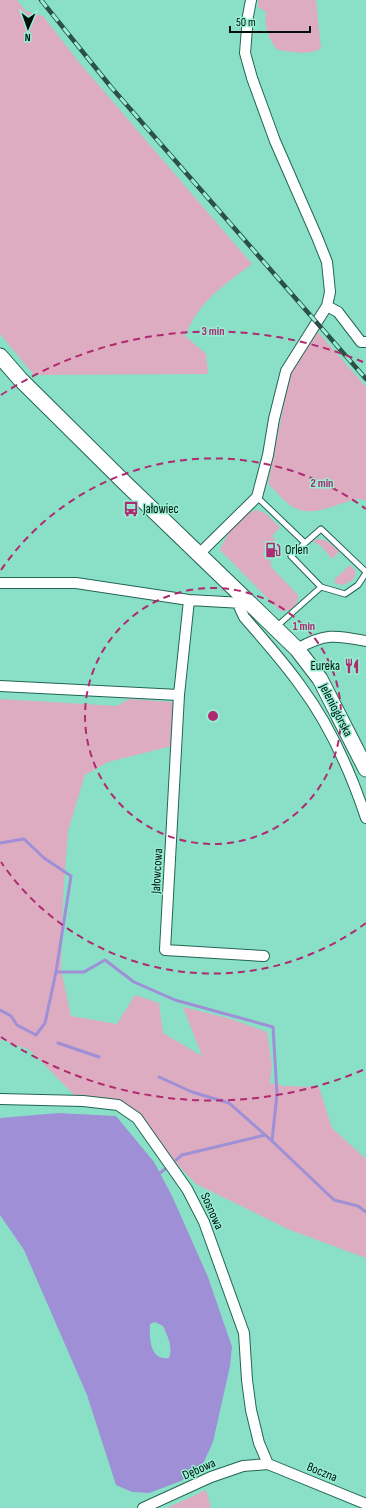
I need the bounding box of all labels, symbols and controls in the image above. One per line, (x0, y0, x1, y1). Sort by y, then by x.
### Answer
north arrow (8, 8, 48, 48)
scale bar (230, 8, 310, 34)
text: 50 m (236, 15, 256, 30)
text: N (24, 31, 31, 44)
text: 3 min (202, 324, 224, 339)
text: 2 min (311, 476, 333, 491)
bus stop icon: Jałowiec (122, 500, 140, 518)
place label: Jałowiec (142, 501, 179, 517)
fuel station icon: Orlen (264, 541, 282, 559)
place label: Orlen (285, 542, 308, 558)
text: 1 min (293, 619, 315, 634)
restaurant icon: Eureka (343, 657, 361, 675)
place label: Eureka (310, 658, 340, 674)
street label: Jeleniogórska (315, 680, 356, 739)
centre of rings (206, 709, 220, 723)
street label: Jałowcowa (148, 848, 166, 895)
street label: Sosnowa (197, 1190, 227, 1232)
street label: Dębowa (180, 1455, 218, 1483)
street label: Boczna (304, 1459, 340, 1485)

